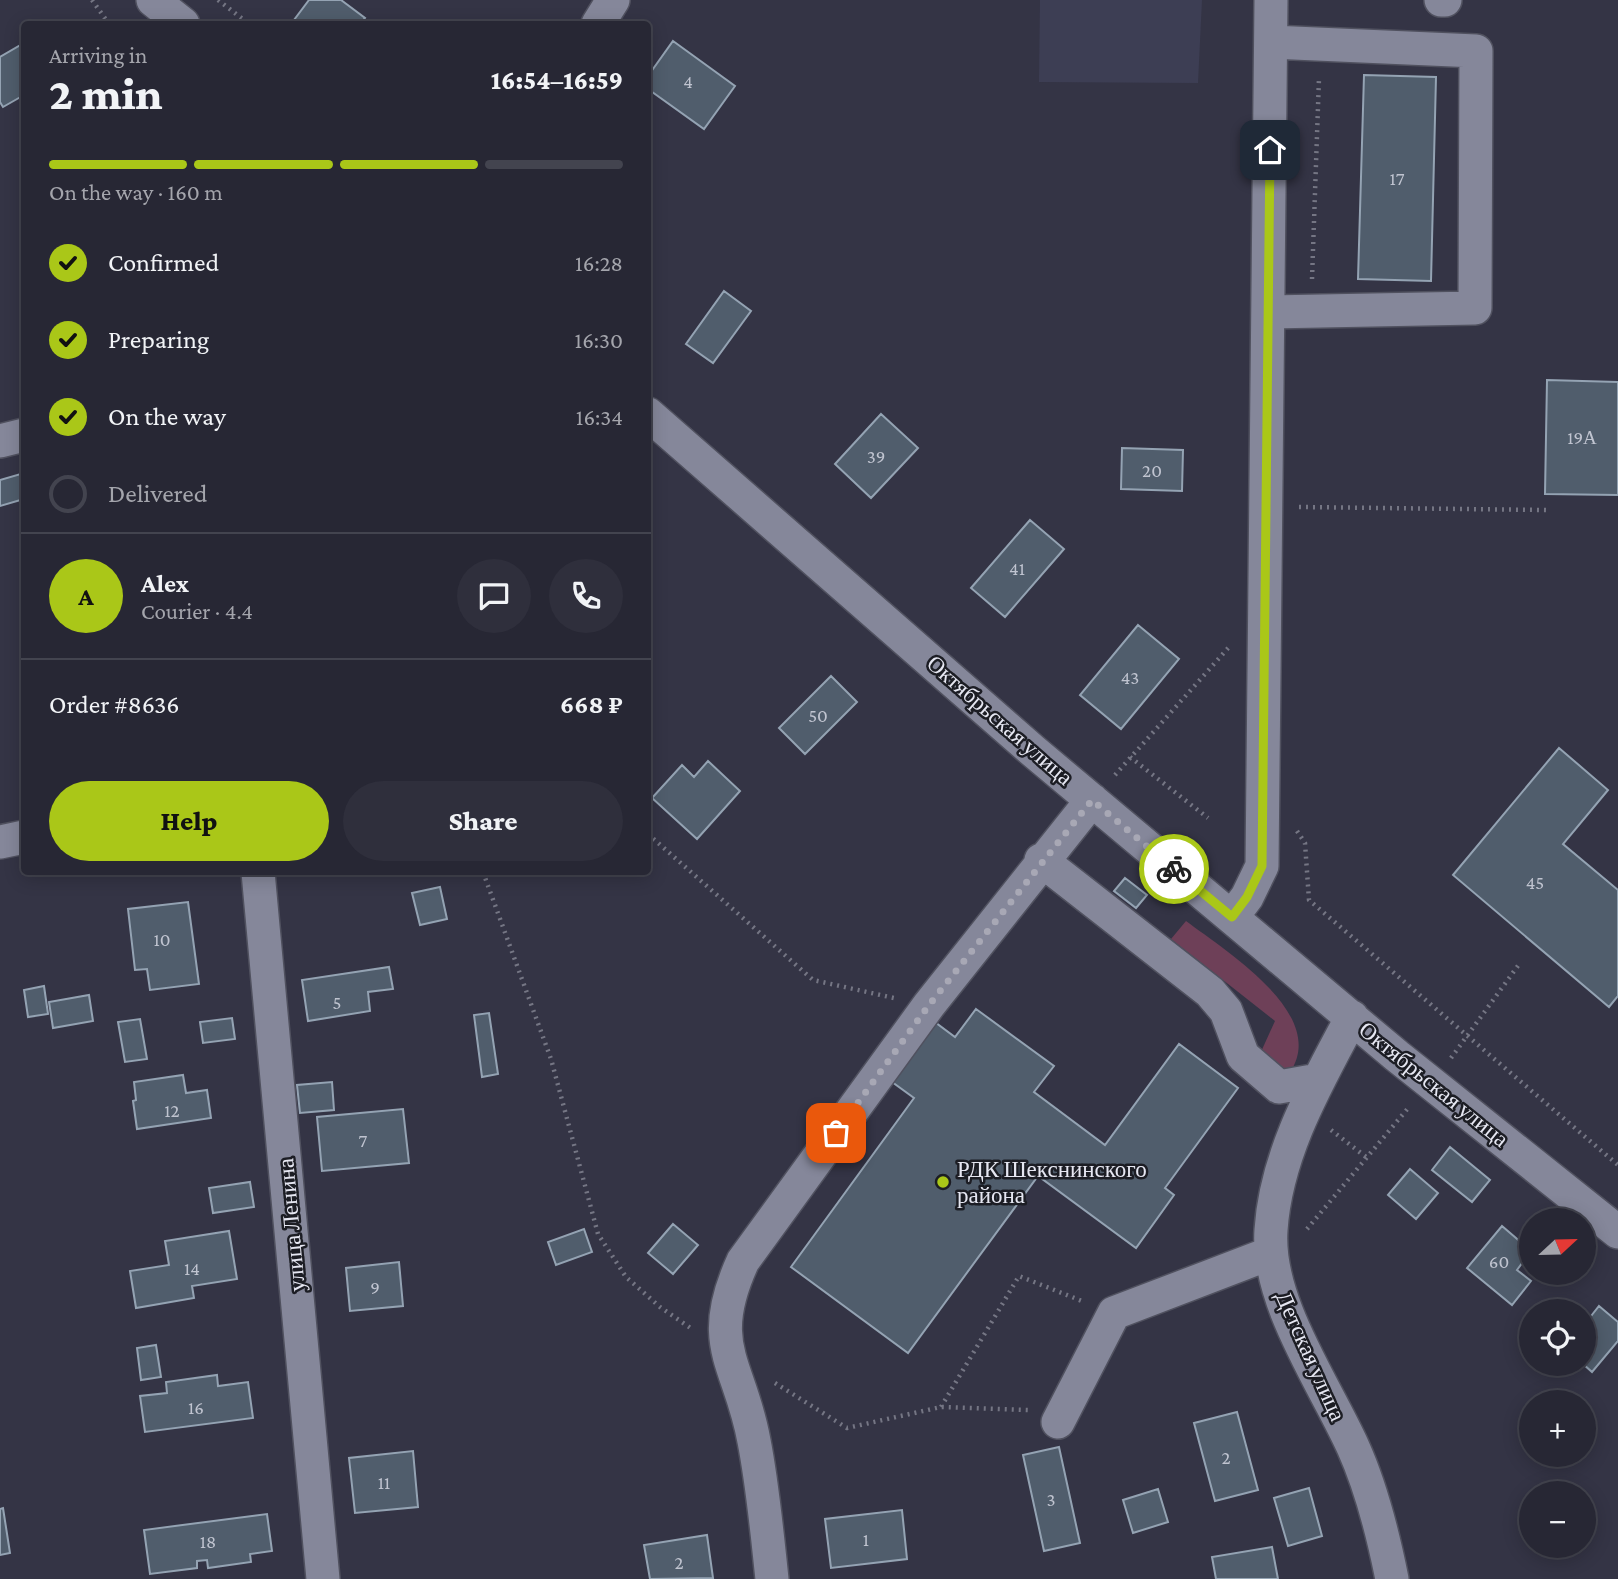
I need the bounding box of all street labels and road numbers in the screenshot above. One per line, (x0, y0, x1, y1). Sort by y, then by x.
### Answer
street label: Октябрьская улица (922, 650, 1078, 790)
street label: Октябрьская улица (1354, 1016, 1514, 1152)
street label: улица Ленина (272, 1157, 310, 1293)
street label: Детская улица (1271, 1287, 1351, 1425)

